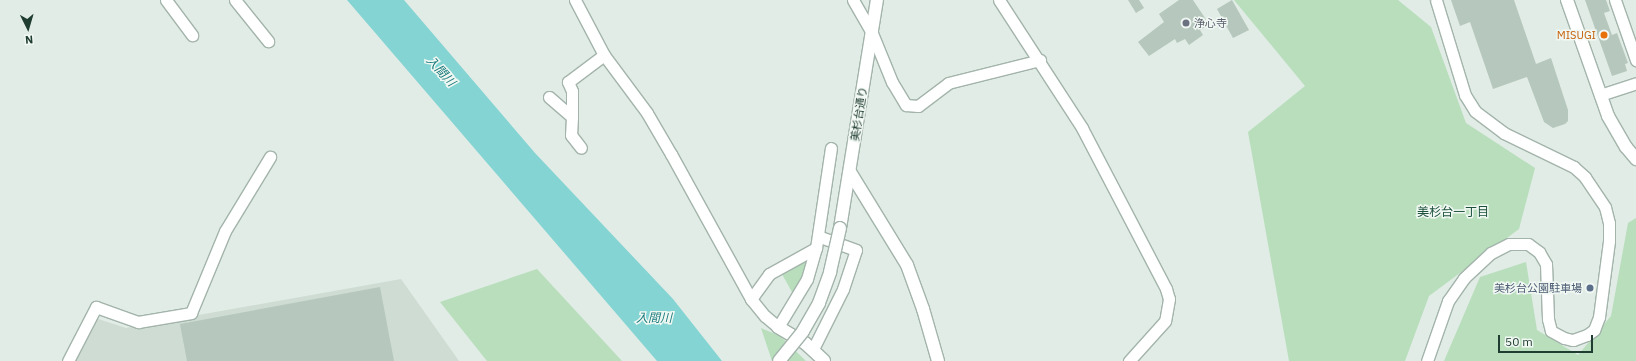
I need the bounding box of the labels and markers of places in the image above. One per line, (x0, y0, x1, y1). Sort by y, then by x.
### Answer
place label: 浄心寺 (1194, 16, 1227, 30)
marker: 浄心寺 (1181, 18, 1191, 28)
place label: MISUGI (1557, 28, 1596, 42)
marker: MISUGI (1599, 30, 1609, 40)
place label: 美杉台公園駐車場 (1494, 281, 1582, 295)
marker: 美杉台公園駐車場 (1585, 283, 1595, 293)

